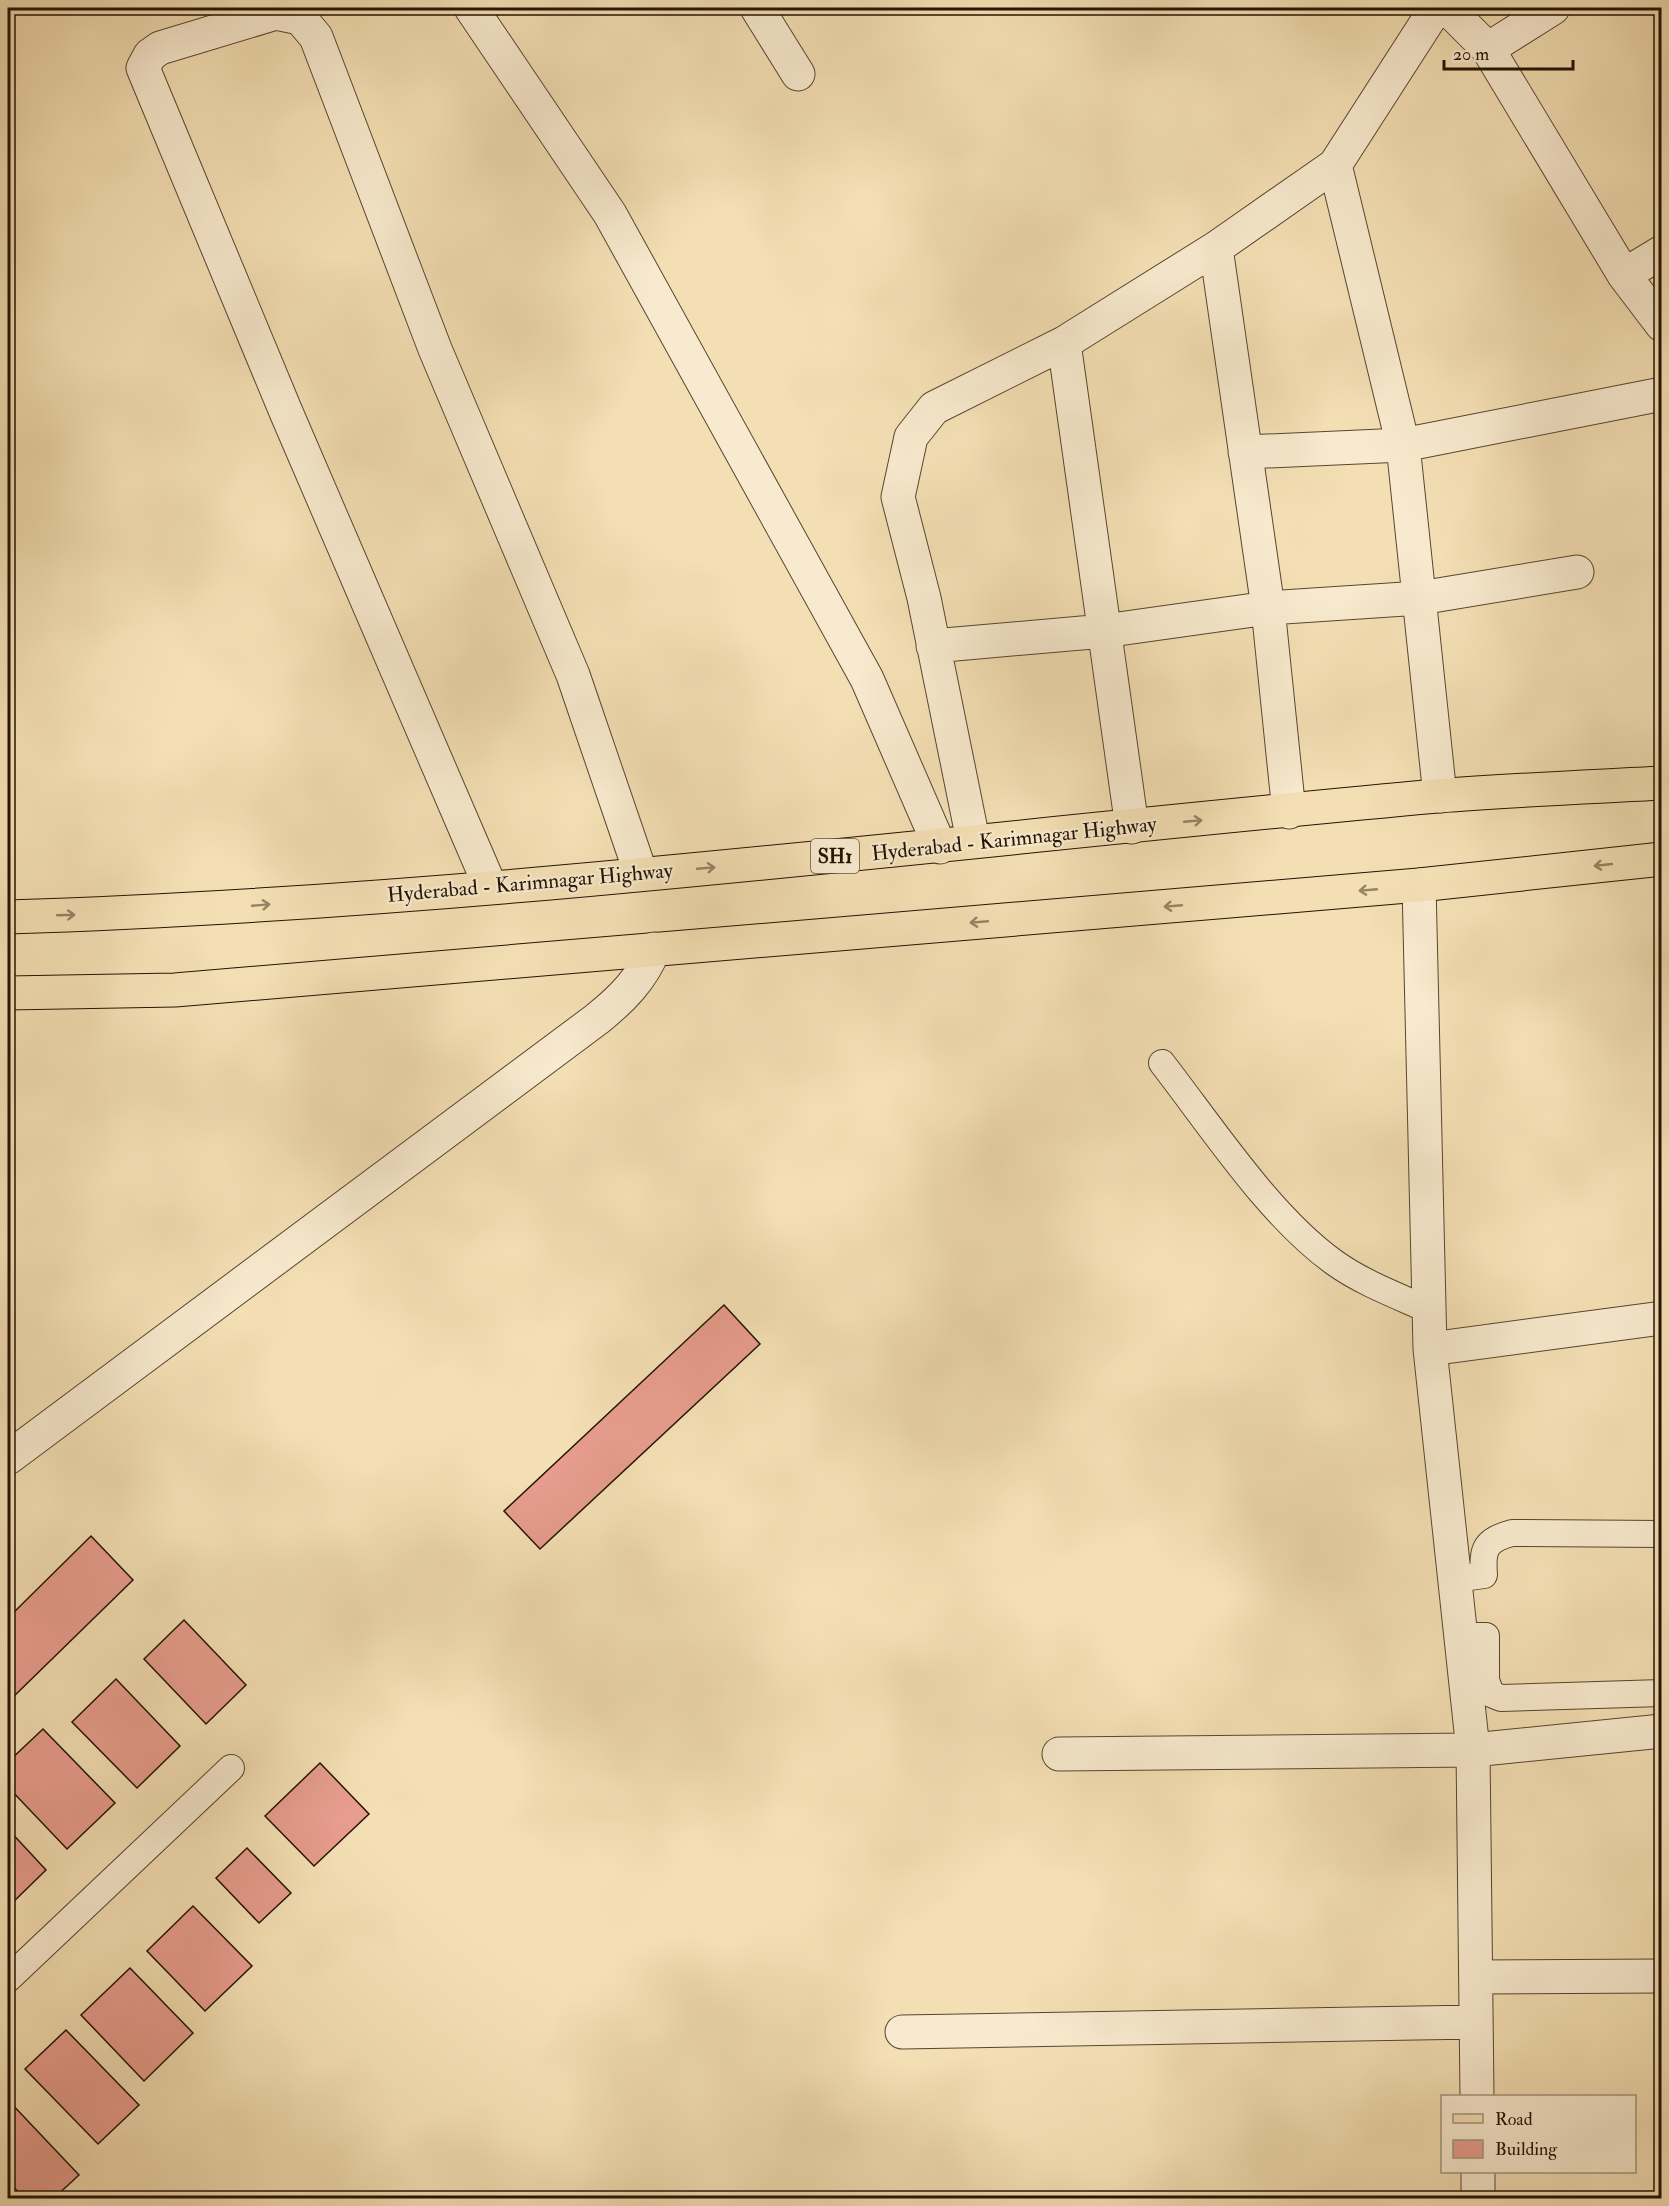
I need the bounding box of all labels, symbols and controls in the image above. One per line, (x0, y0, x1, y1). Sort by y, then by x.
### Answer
scale bar (1444, 33, 1573, 71)
text: 20 m (1453, 43, 1489, 66)
street label: Hyderabad - Karimnagar Highway (870, 811, 1159, 867)
one-way arrow (1182, 815, 1202, 826)
road number: SH1 (811, 839, 859, 873)
street label: Hyderabad - Karimnagar Highway (386, 857, 675, 909)
one-way arrow (1594, 860, 1614, 871)
one-way arrow (696, 862, 716, 873)
one-way arrow (1358, 884, 1378, 895)
one-way arrow (250, 899, 270, 910)
one-way arrow (1164, 901, 1184, 912)
one-way arrow (55, 909, 75, 921)
one-way arrow (970, 917, 989, 928)
legend (1441, 2095, 1636, 2173)
text: Road (1495, 2108, 1533, 2131)
text: Building (1495, 2138, 1558, 2161)

